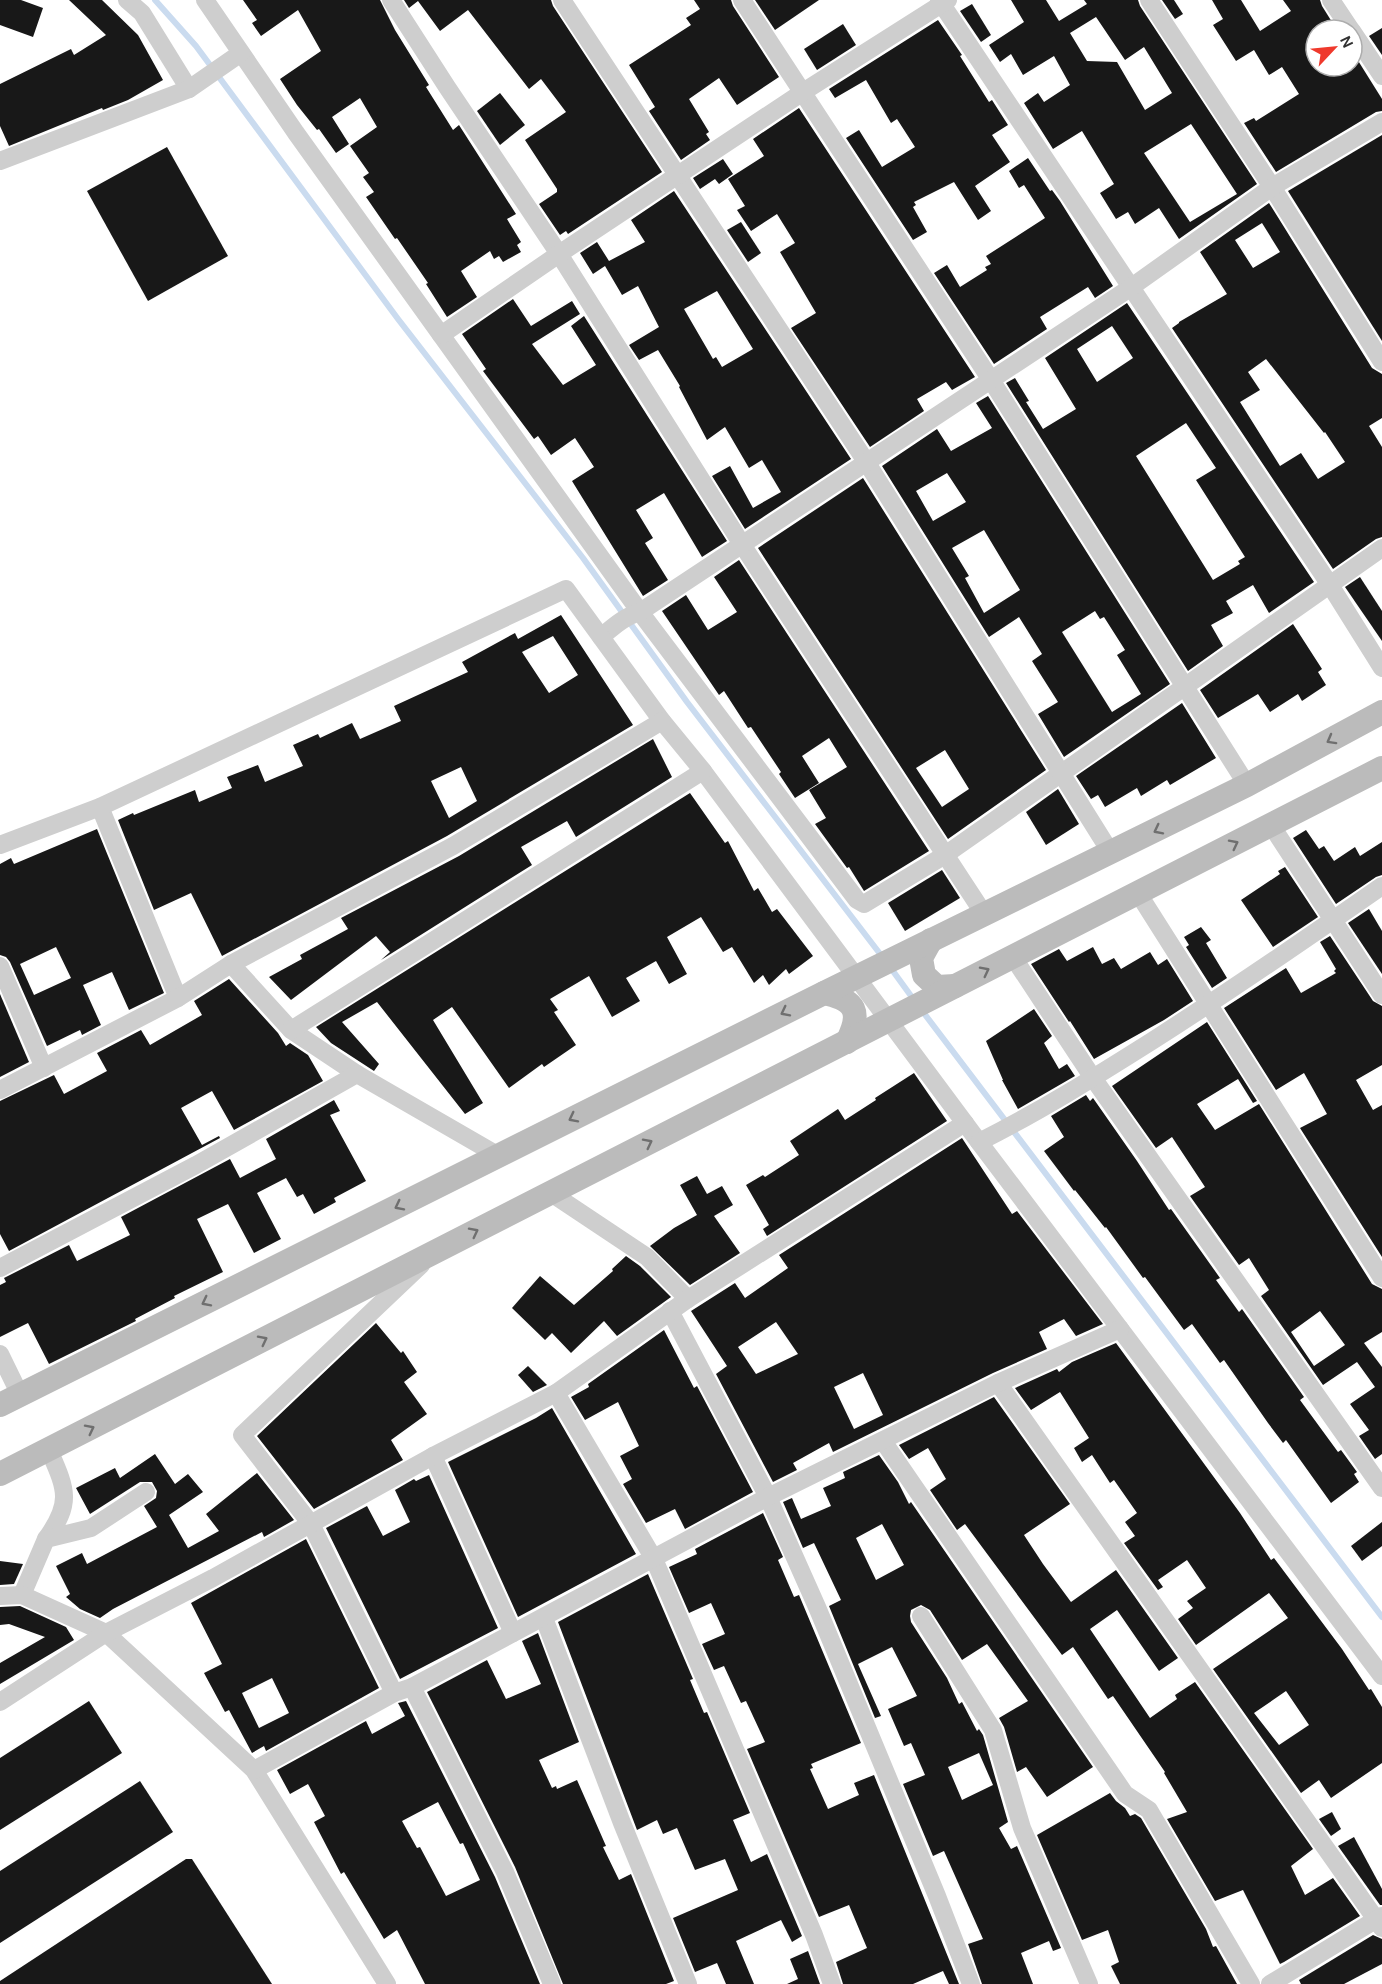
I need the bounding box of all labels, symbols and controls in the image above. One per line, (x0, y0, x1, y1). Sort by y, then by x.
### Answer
north arrow (1304, 18, 1364, 78)
text: N (1336, 32, 1358, 51)
one-way arrow (1326, 733, 1337, 744)
one-way arrow (1153, 822, 1164, 834)
one-way arrow (1228, 840, 1238, 851)
one-way arrow (979, 966, 990, 978)
one-way arrow (781, 1005, 792, 1016)
one-way arrow (569, 1111, 580, 1123)
one-way arrow (641, 1139, 652, 1151)
one-way arrow (395, 1198, 406, 1210)
one-way arrow (468, 1228, 478, 1239)
one-way arrow (201, 1295, 212, 1307)
one-way arrow (257, 1336, 268, 1347)
one-way arrow (83, 1425, 94, 1436)

